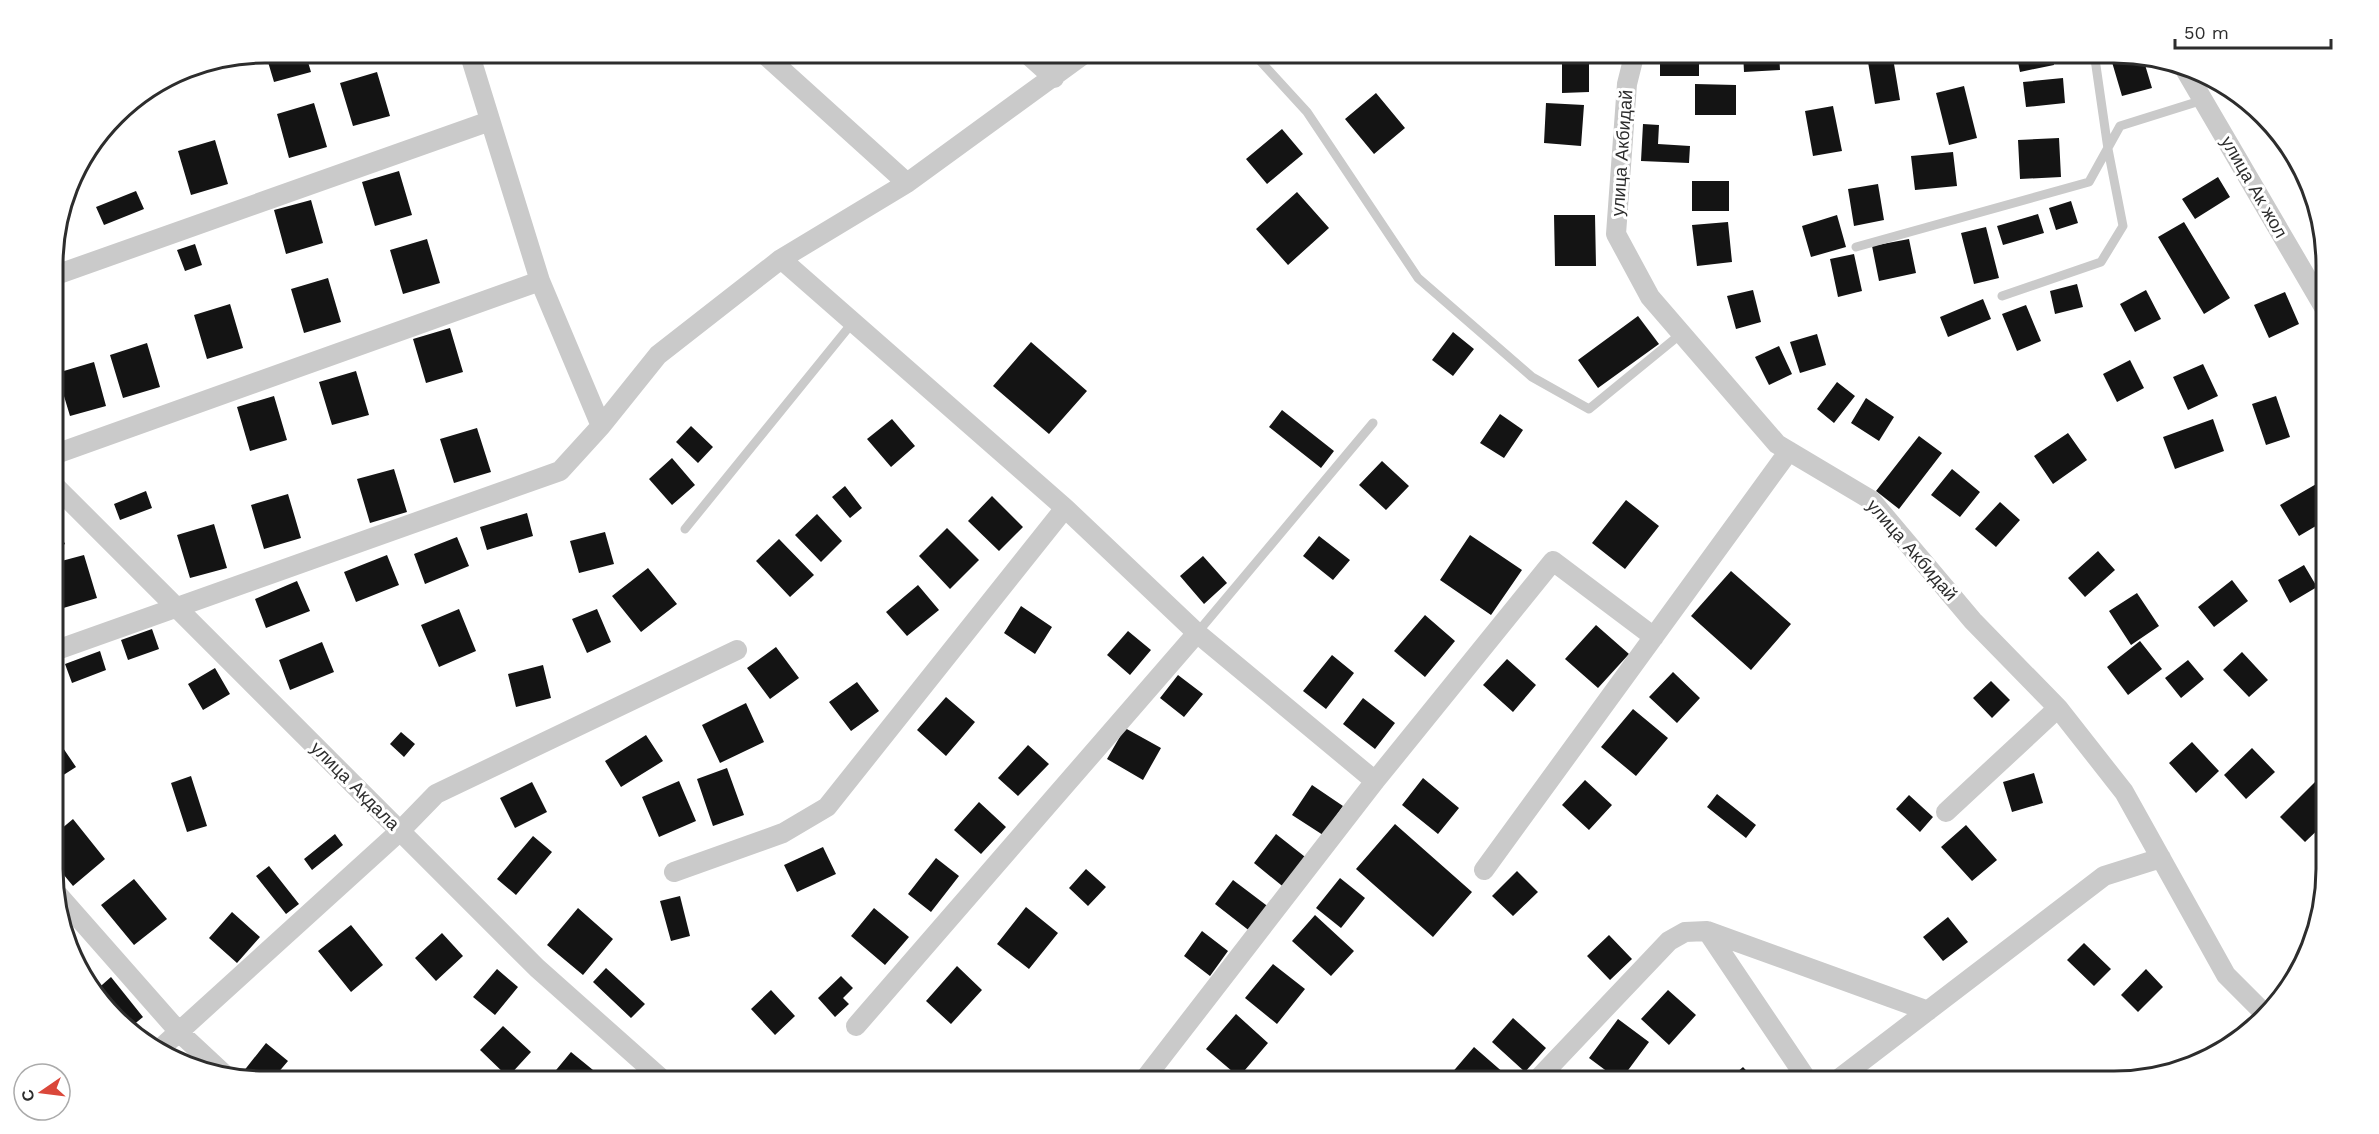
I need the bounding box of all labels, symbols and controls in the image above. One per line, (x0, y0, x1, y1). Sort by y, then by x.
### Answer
scale bar (2175, 12, 2331, 50)
text: 50 m (2184, 22, 2229, 43)
street label: улица Акбидай (1607, 89, 1636, 217)
street label: улица Ак жол (2217, 132, 2292, 241)
street label: улица Акбидай (1863, 495, 1962, 604)
street label: улица Акдала (307, 737, 405, 835)
north arrow (12, 1062, 72, 1122)
text: С (17, 1087, 39, 1103)

